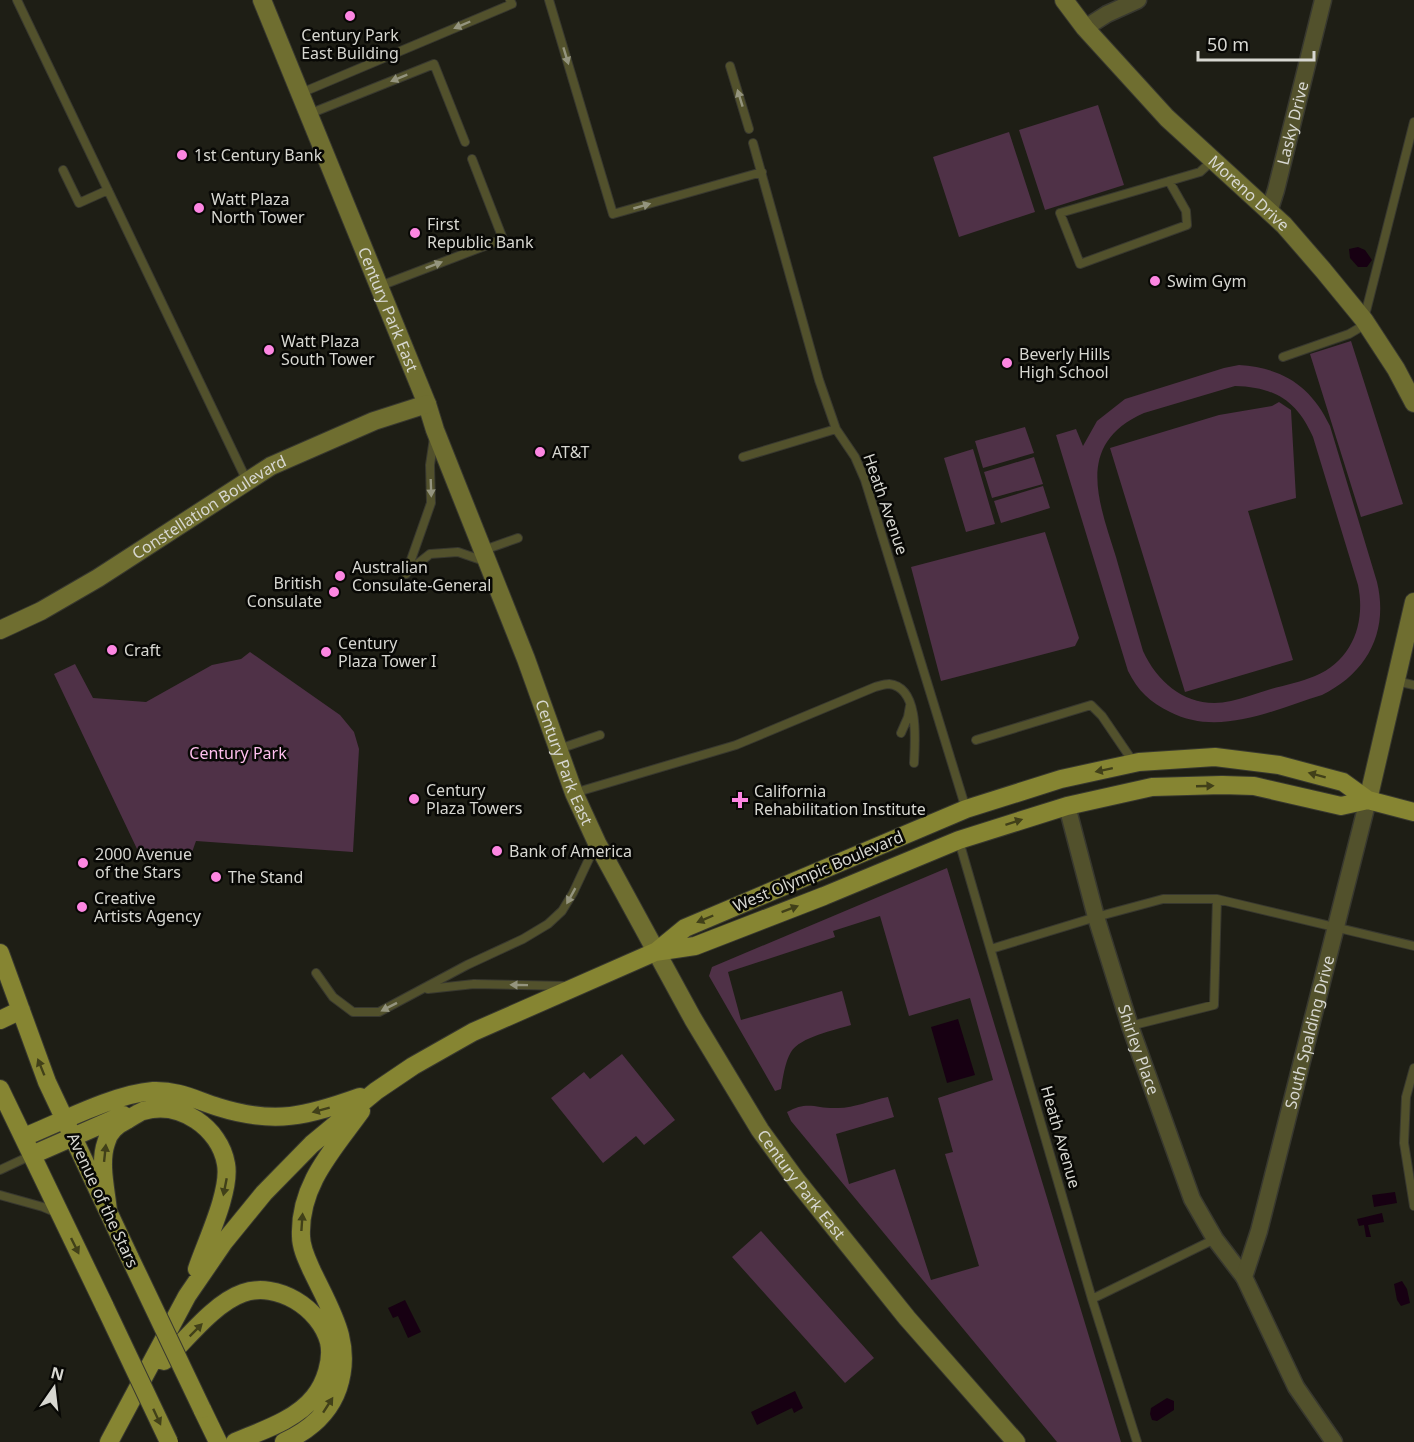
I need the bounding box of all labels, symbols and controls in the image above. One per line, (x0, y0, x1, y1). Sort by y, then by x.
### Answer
marker: Century Park East Building (343, 9, 357, 23)
one-way arrow (453, 21, 471, 30)
place label: Century Park East Building (301, 24, 399, 64)
scale bar (1198, 24, 1314, 62)
text: 50 m (1207, 32, 1249, 56)
one-way arrow (562, 47, 571, 65)
one-way arrow (390, 74, 408, 83)
street label: Lasky Drive (1272, 79, 1313, 167)
one-way arrow (734, 89, 744, 107)
place label: 1st Century Bank (194, 144, 323, 166)
marker: 1st Century Bank (175, 148, 189, 162)
street label: Moreno Drive (1204, 150, 1294, 236)
place label: Watt Plaza North Tower (211, 188, 305, 228)
marker: Watt Plaza North Tower (192, 201, 206, 215)
one-way arrow (633, 201, 651, 210)
place label: First Republic Bank (427, 213, 534, 253)
marker: First Republic Bank (408, 226, 422, 240)
street label: Century Park East (353, 243, 424, 375)
one-way arrow (426, 260, 444, 270)
place label: Swim Gym (1167, 270, 1246, 292)
marker: Swim Gym (1148, 274, 1162, 288)
place label: Watt Plaza South Tower (281, 330, 375, 370)
marker: Watt Plaza South Tower (262, 343, 276, 357)
place label: Beverly Hills High School (1019, 343, 1110, 383)
marker: Beverly Hills High School (1000, 356, 1014, 370)
place label: AT&T (552, 441, 589, 463)
marker: AT&T (533, 445, 547, 459)
street label: Constellation Boulevard (128, 450, 290, 564)
street label: Heath Avenue (858, 450, 914, 558)
one-way arrow (426, 479, 435, 498)
place label: Australian Consulate-General (352, 556, 491, 596)
marker: Australian Consulate-General (333, 569, 347, 583)
place label: British Consulate (247, 572, 322, 612)
marker: British Consulate (327, 585, 341, 599)
place label: Century Plaza Tower I (338, 632, 436, 672)
place label: Craft (124, 639, 161, 661)
marker: Craft (105, 643, 119, 657)
marker: Century Plaza Tower I (319, 645, 333, 659)
street label: Century Park East (530, 696, 598, 829)
park label: Century Park (189, 742, 287, 764)
one-way arrow (1094, 766, 1113, 775)
one-way arrow (1308, 770, 1326, 779)
place label: Century Plaza Towers (426, 779, 522, 819)
place label: California Rehabilitation Institute (754, 780, 926, 820)
one-way arrow (1195, 781, 1214, 790)
marker: California Rehabilitation Institute (731, 791, 749, 809)
marker: Century Plaza Towers (407, 792, 421, 806)
one-way arrow (1005, 817, 1023, 827)
street label: West Olympic Boulevard (730, 825, 906, 917)
place label: Bank of America (509, 840, 632, 862)
place label: 2000 Avenue of the Stars (95, 843, 192, 883)
marker: Bank of America (490, 844, 504, 858)
marker: 2000 Avenue of the Stars (76, 856, 90, 870)
place label: The Stand (228, 866, 303, 888)
marker: The Stand (209, 870, 223, 884)
place label: Creative Artists Agency (94, 887, 202, 927)
one-way arrow (566, 887, 576, 904)
marker: Creative Artists Agency (75, 900, 89, 914)
one-way arrow (782, 904, 800, 914)
one-way arrow (696, 914, 714, 924)
street label: South Spalding Drive (1279, 953, 1339, 1111)
one-way arrow (510, 980, 529, 989)
one-way arrow (381, 1002, 398, 1012)
street label: Shirley Place (1113, 1002, 1165, 1098)
one-way arrow (36, 1057, 46, 1075)
street label: Heath Avenue (1036, 1083, 1086, 1191)
one-way arrow (312, 1106, 330, 1115)
street label: Century Park East (752, 1125, 851, 1244)
street label: Avenue of the Stars (62, 1129, 144, 1271)
one-way arrow (100, 1143, 110, 1162)
one-way arrow (220, 1178, 229, 1197)
one-way arrow (297, 1213, 307, 1232)
one-way arrow (71, 1237, 80, 1254)
one-way arrow (188, 1323, 202, 1337)
north arrow (24, 1358, 84, 1418)
text: N (49, 1361, 67, 1386)
one-way arrow (323, 1397, 334, 1414)
one-way arrow (152, 1408, 161, 1425)

